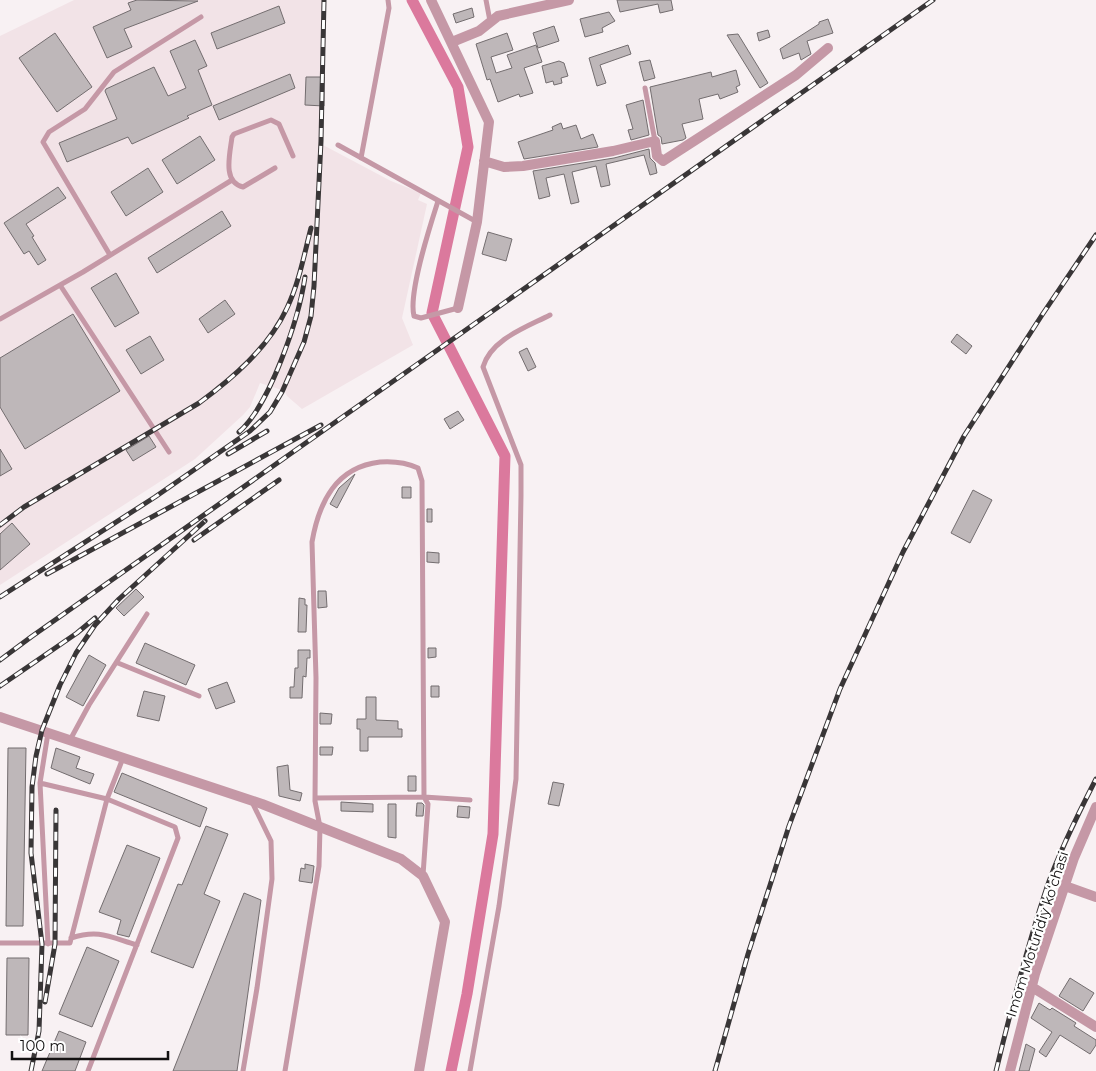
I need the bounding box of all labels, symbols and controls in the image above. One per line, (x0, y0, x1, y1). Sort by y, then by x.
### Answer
street label: Imom Moturidiy koʻchasi (1002, 849, 1072, 1019)
scale bar (12, 1028, 169, 1060)
text: 100 m (20, 1036, 65, 1055)

